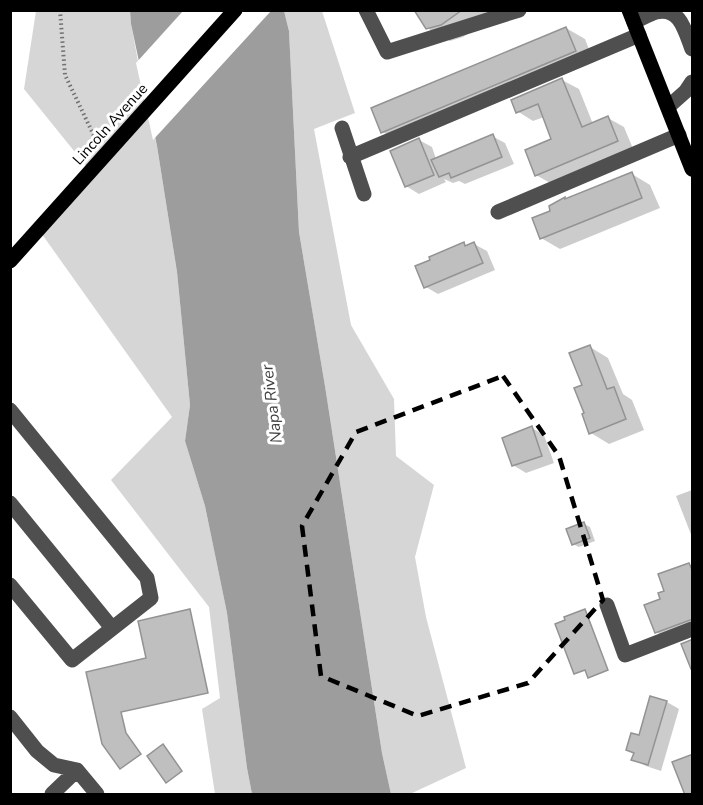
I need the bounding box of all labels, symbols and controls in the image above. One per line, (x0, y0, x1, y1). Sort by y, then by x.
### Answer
street label: Lincoln Avenue (68, 79, 152, 169)
water label: Napa River (256, 362, 288, 445)

